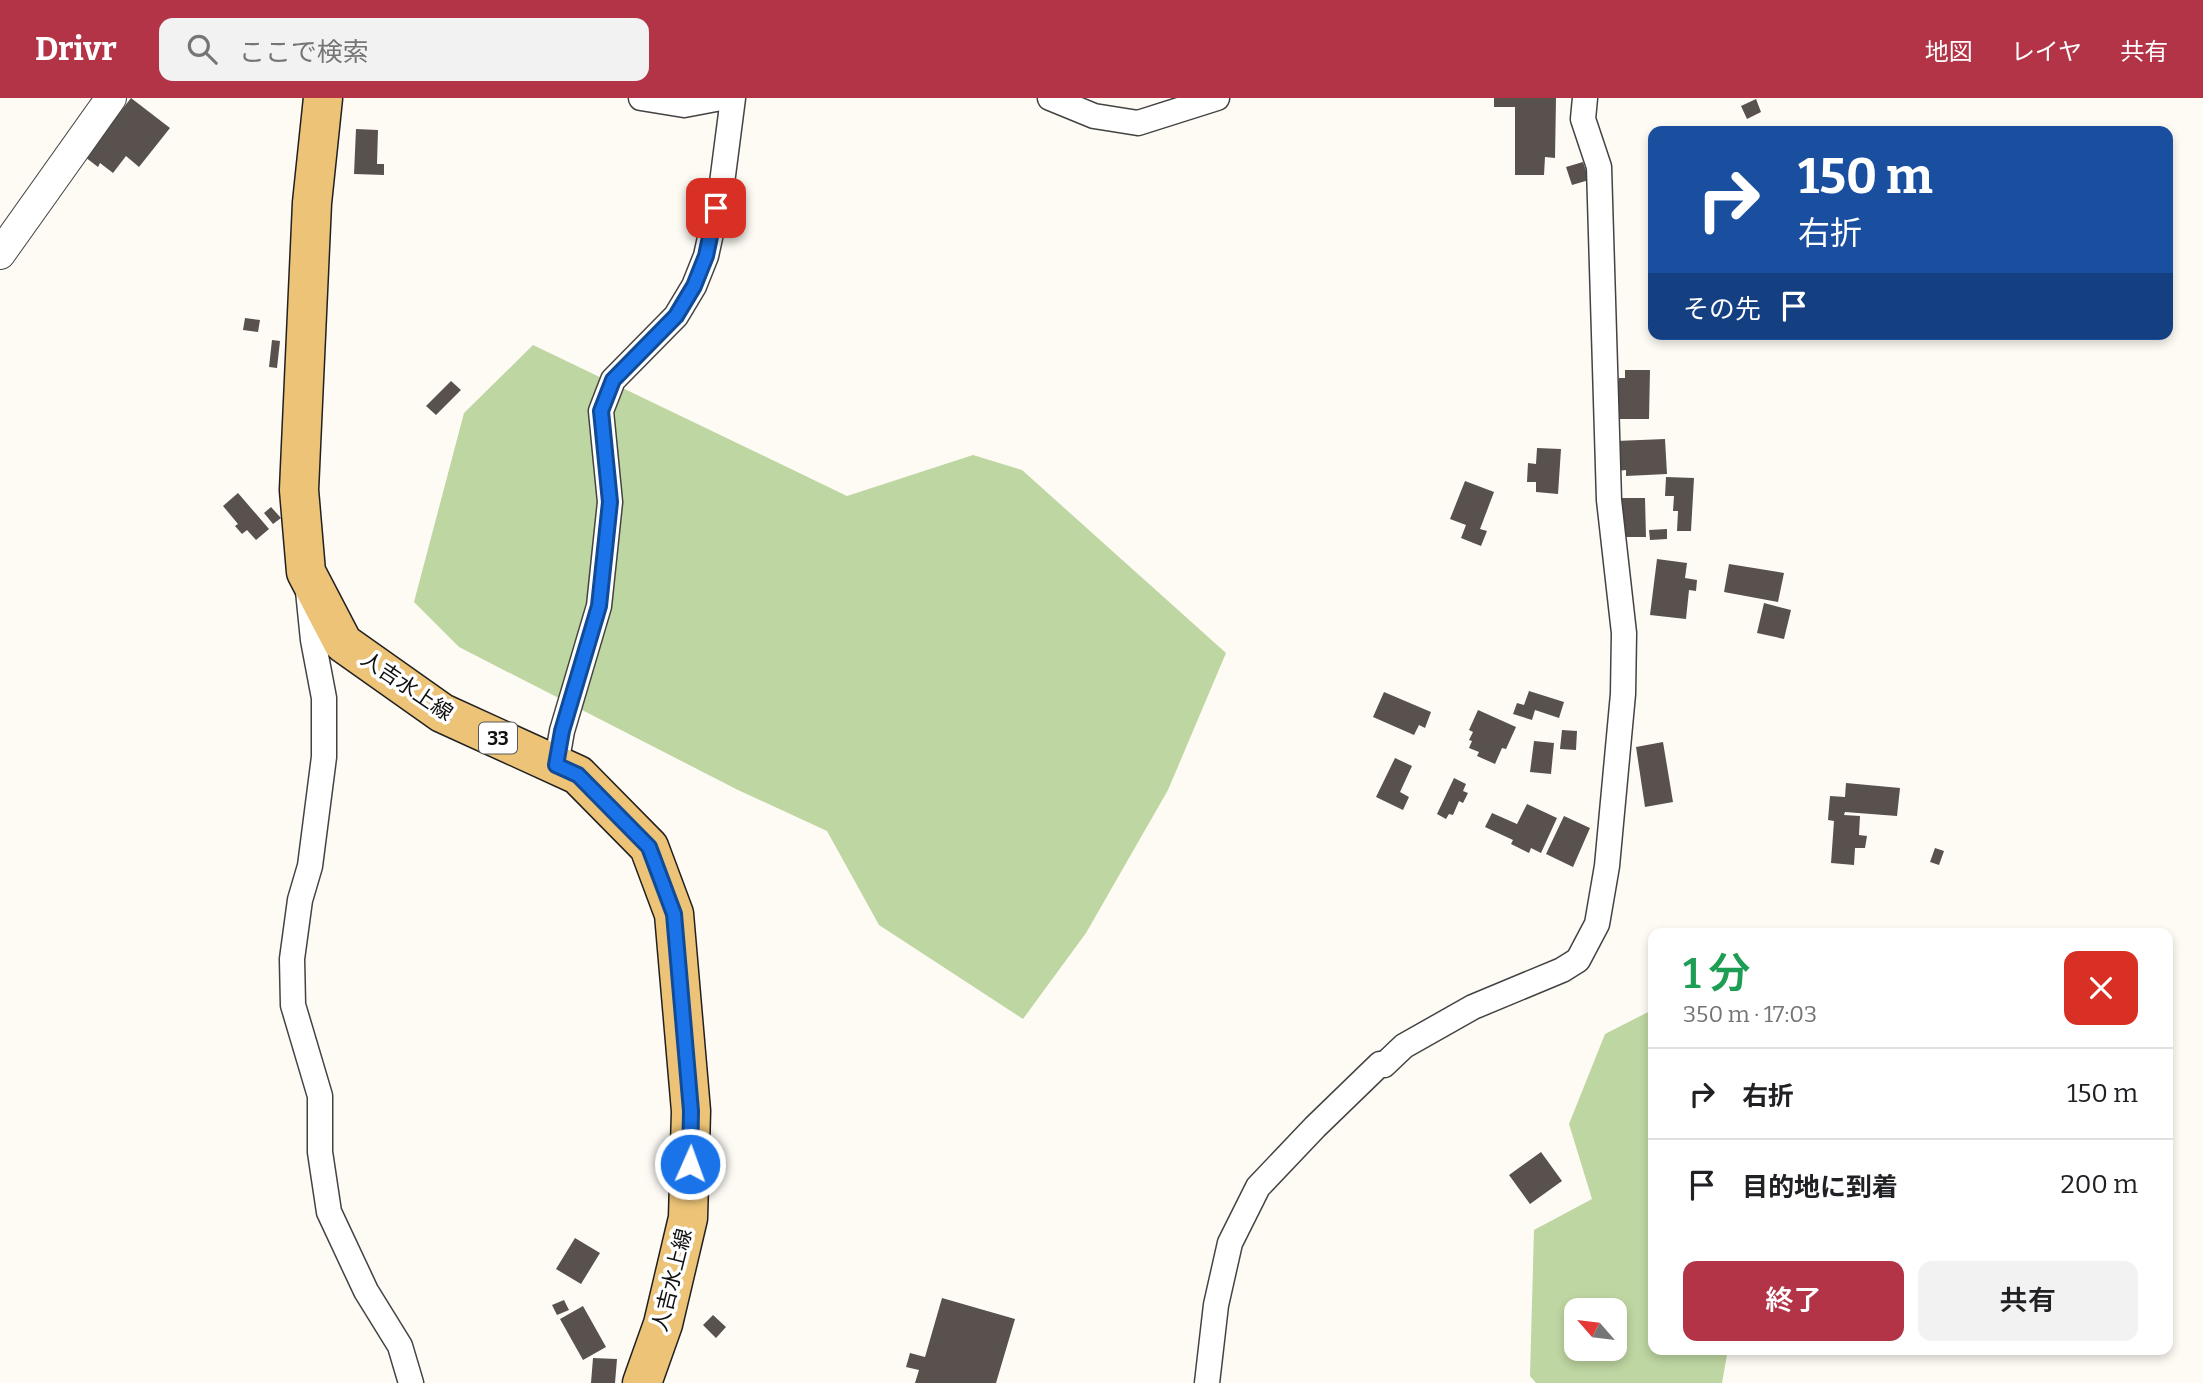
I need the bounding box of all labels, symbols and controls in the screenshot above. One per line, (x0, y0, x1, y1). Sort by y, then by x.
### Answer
search box (159, 18, 649, 81)
text: Drivr (35, 29, 117, 69)
icon: search (183, 30, 221, 68)
text: ここで検索 (239, 37, 369, 68)
text: 地図 (1925, 38, 1973, 66)
text: レイヤ (2011, 38, 2082, 66)
text: 共有 (2120, 38, 2168, 66)
text: 150 m (1798, 147, 1933, 206)
icon: right (1683, 154, 1774, 245)
pin (686, 178, 746, 238)
icon: arrive (697, 189, 735, 227)
text: 右折 (1798, 214, 1862, 252)
icon: arrive (1775, 287, 1813, 325)
text: その先 (1683, 294, 1761, 325)
street label: 人吉水上線 (356, 646, 458, 726)
road number: 33 (479, 722, 517, 754)
text: 1 分 (1683, 949, 1751, 999)
button: close (2064, 951, 2138, 1025)
text: 350 m · 17:03 (1683, 1000, 1817, 1028)
icon: right (1683, 1075, 1721, 1113)
text: 150 m (2067, 1078, 2138, 1109)
text: 右折 (1742, 1081, 1794, 1112)
position arrow (653, 1127, 727, 1201)
icon: arrive (1683, 1166, 1721, 1204)
text: 200 m (2061, 1169, 2138, 1200)
text: 目的地に到着 (1742, 1172, 1898, 1203)
street label: 人吉水上線 (647, 1226, 697, 1334)
button: 終了 (1683, 1261, 1904, 1341)
button: 共有 (1918, 1261, 2138, 1341)
north arrow (1564, 1298, 1628, 1362)
map controls (1564, 1298, 1627, 1361)

